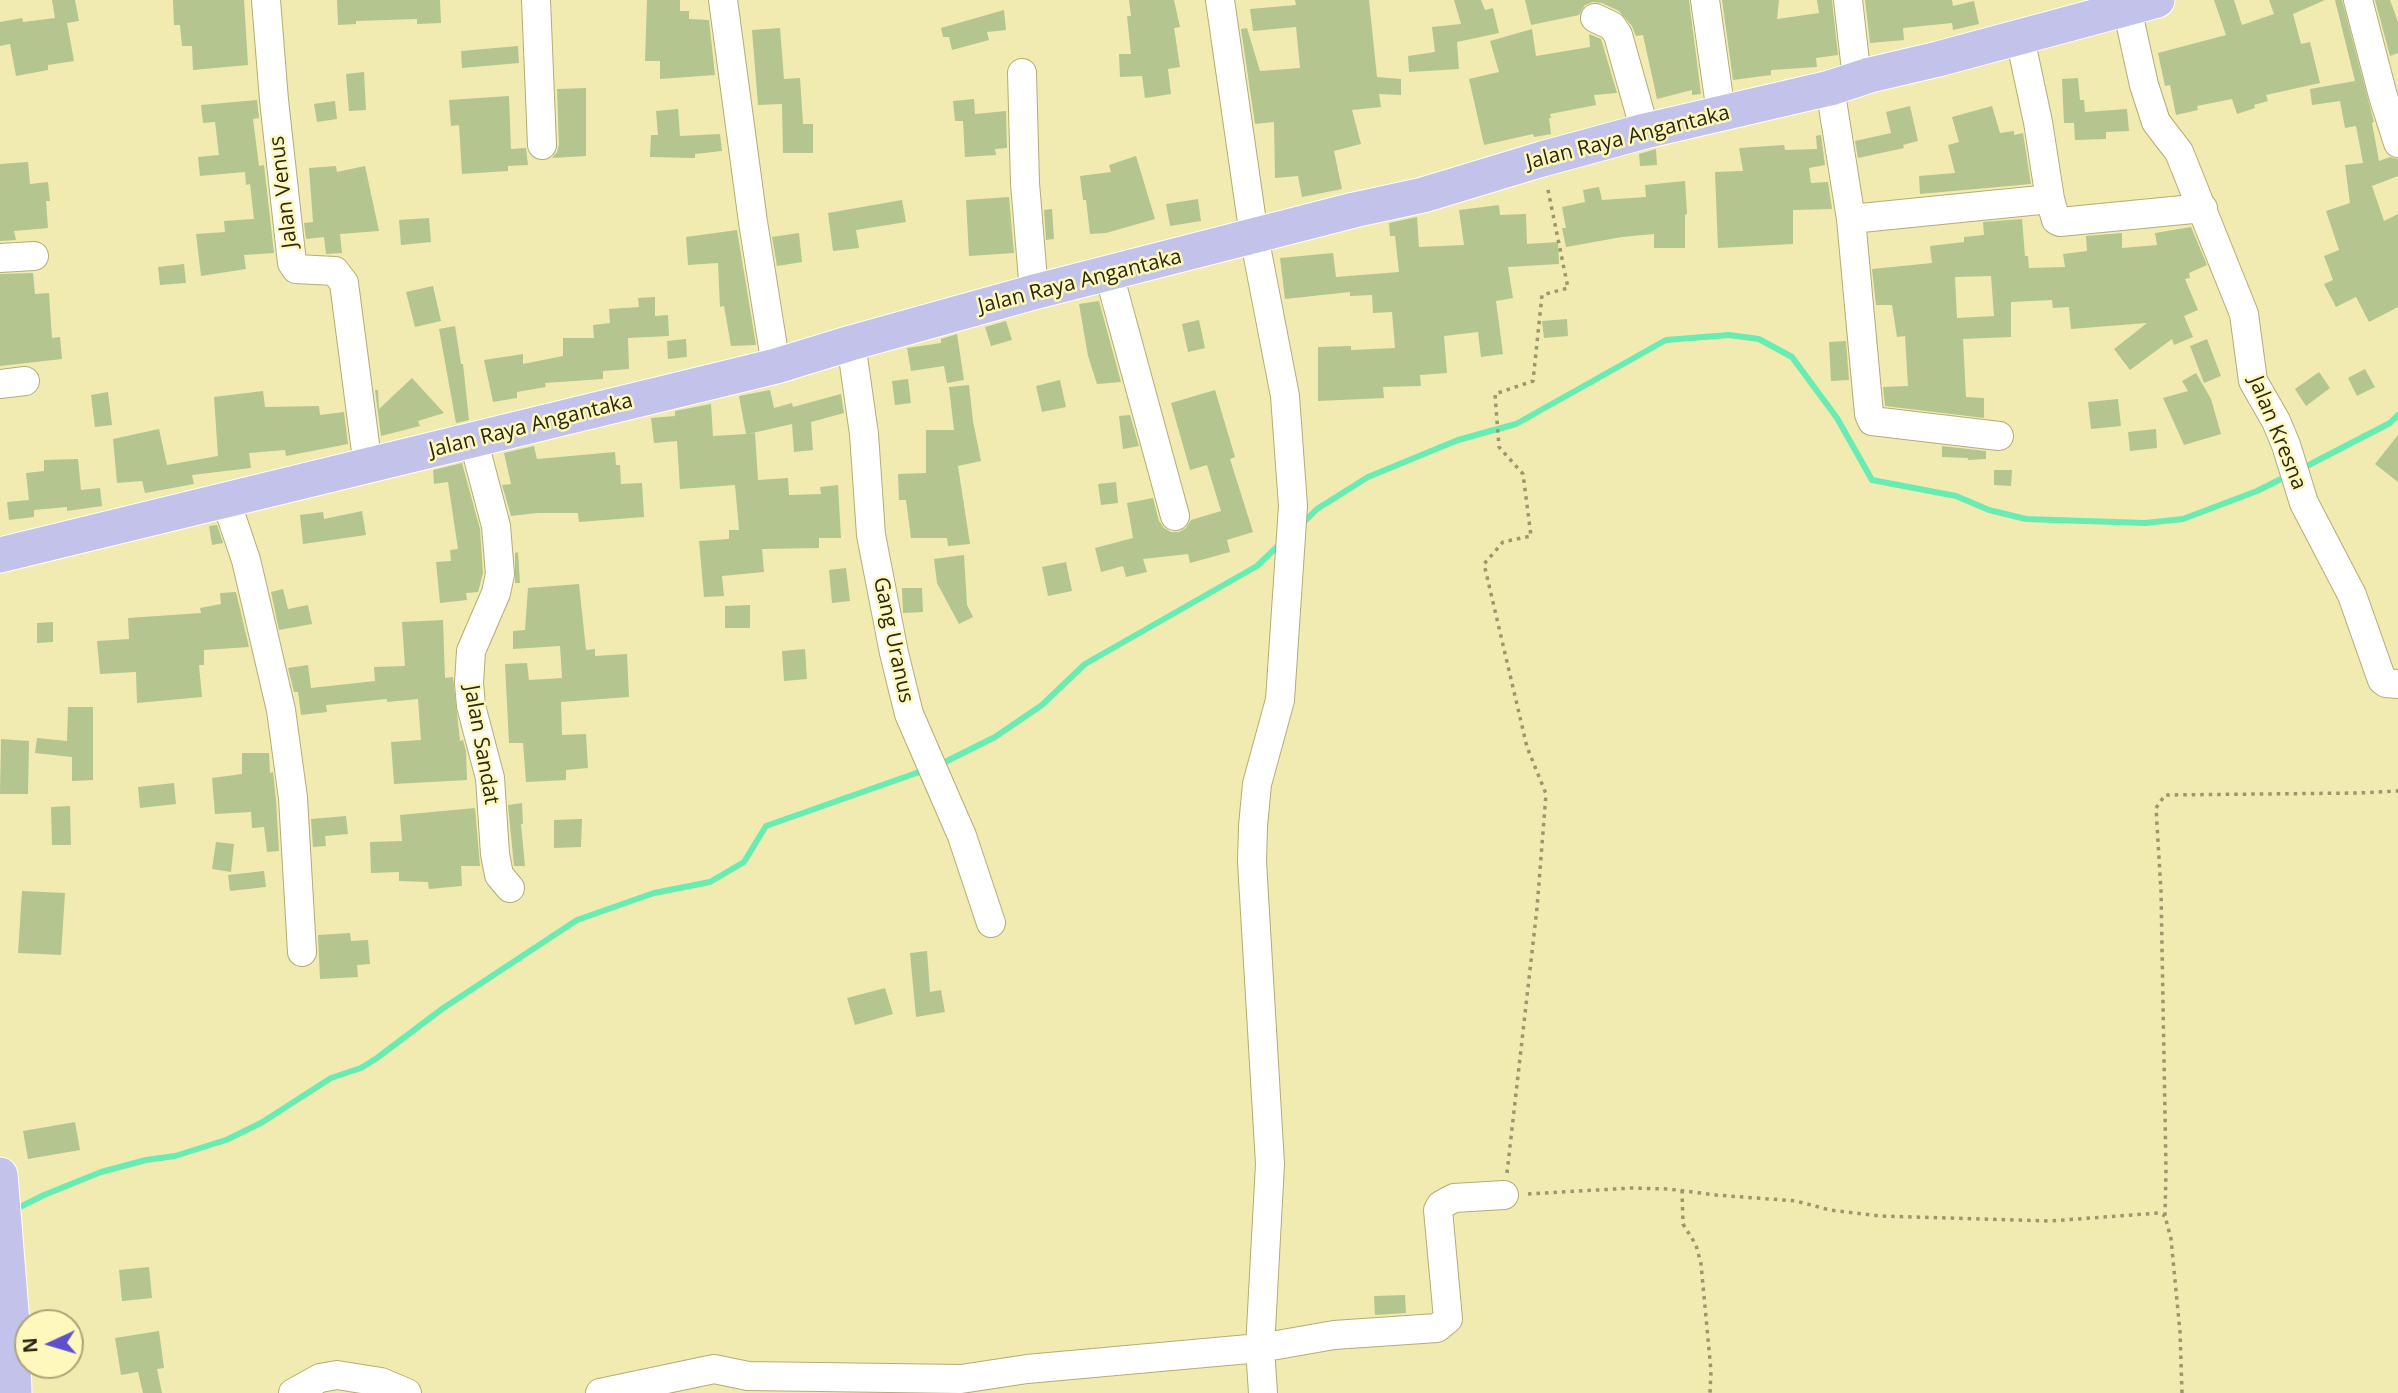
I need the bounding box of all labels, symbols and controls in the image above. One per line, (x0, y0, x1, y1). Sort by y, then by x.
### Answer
street label: Jalan Raya Angantaka (1524, 101, 1732, 175)
street label: Jalan Venus (265, 135, 303, 249)
street label: Jalan Raya Angantaka (976, 245, 1184, 319)
street label: Jalan Kresna (2243, 372, 2311, 494)
street label: Jalan Raya Angantaka (427, 389, 635, 463)
street label: Gang Uranus (867, 575, 919, 705)
street label: Jalan Sandat (458, 683, 504, 807)
north arrow (14, 1309, 84, 1379)
text: N (17, 1337, 44, 1354)

